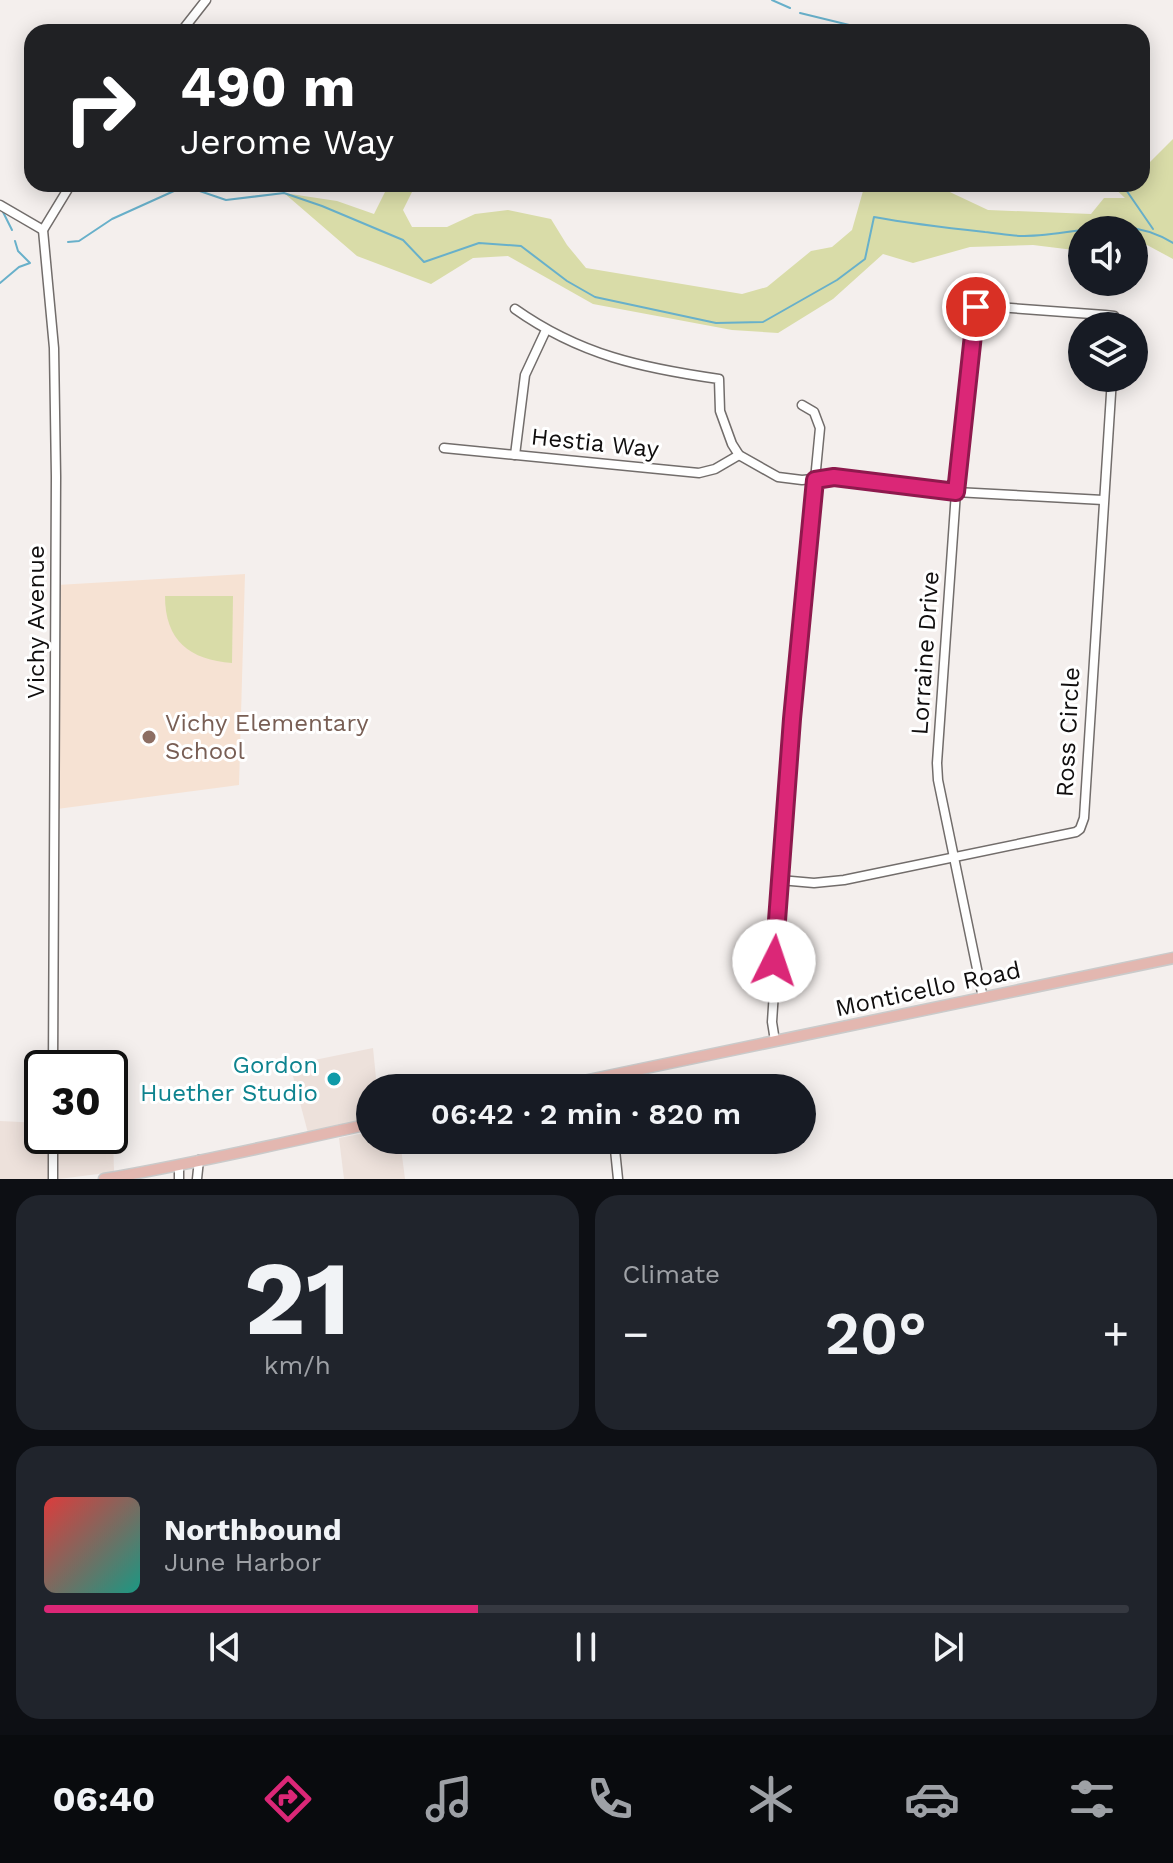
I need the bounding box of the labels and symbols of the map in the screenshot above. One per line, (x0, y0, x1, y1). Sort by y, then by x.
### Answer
pin (942, 273, 1010, 341)
street label: Hestia Way (530, 422, 661, 464)
street label: Vichy Avenue (22, 545, 50, 699)
street label: Lorraine Drive (905, 570, 945, 736)
street label: Ross Circle (1051, 666, 1085, 798)
place label: Vichy Elementary School (165, 709, 369, 765)
marker: Vichy Elementary School (140, 728, 158, 746)
position arrow (732, 919, 816, 1003)
street label: Monticello Road (833, 956, 1023, 1022)
speed limit sign: 30 (24, 1050, 128, 1154)
place label: Gordon Huether Studio (140, 1051, 318, 1107)
marker: Gordon Huether Studio (325, 1070, 343, 1088)

